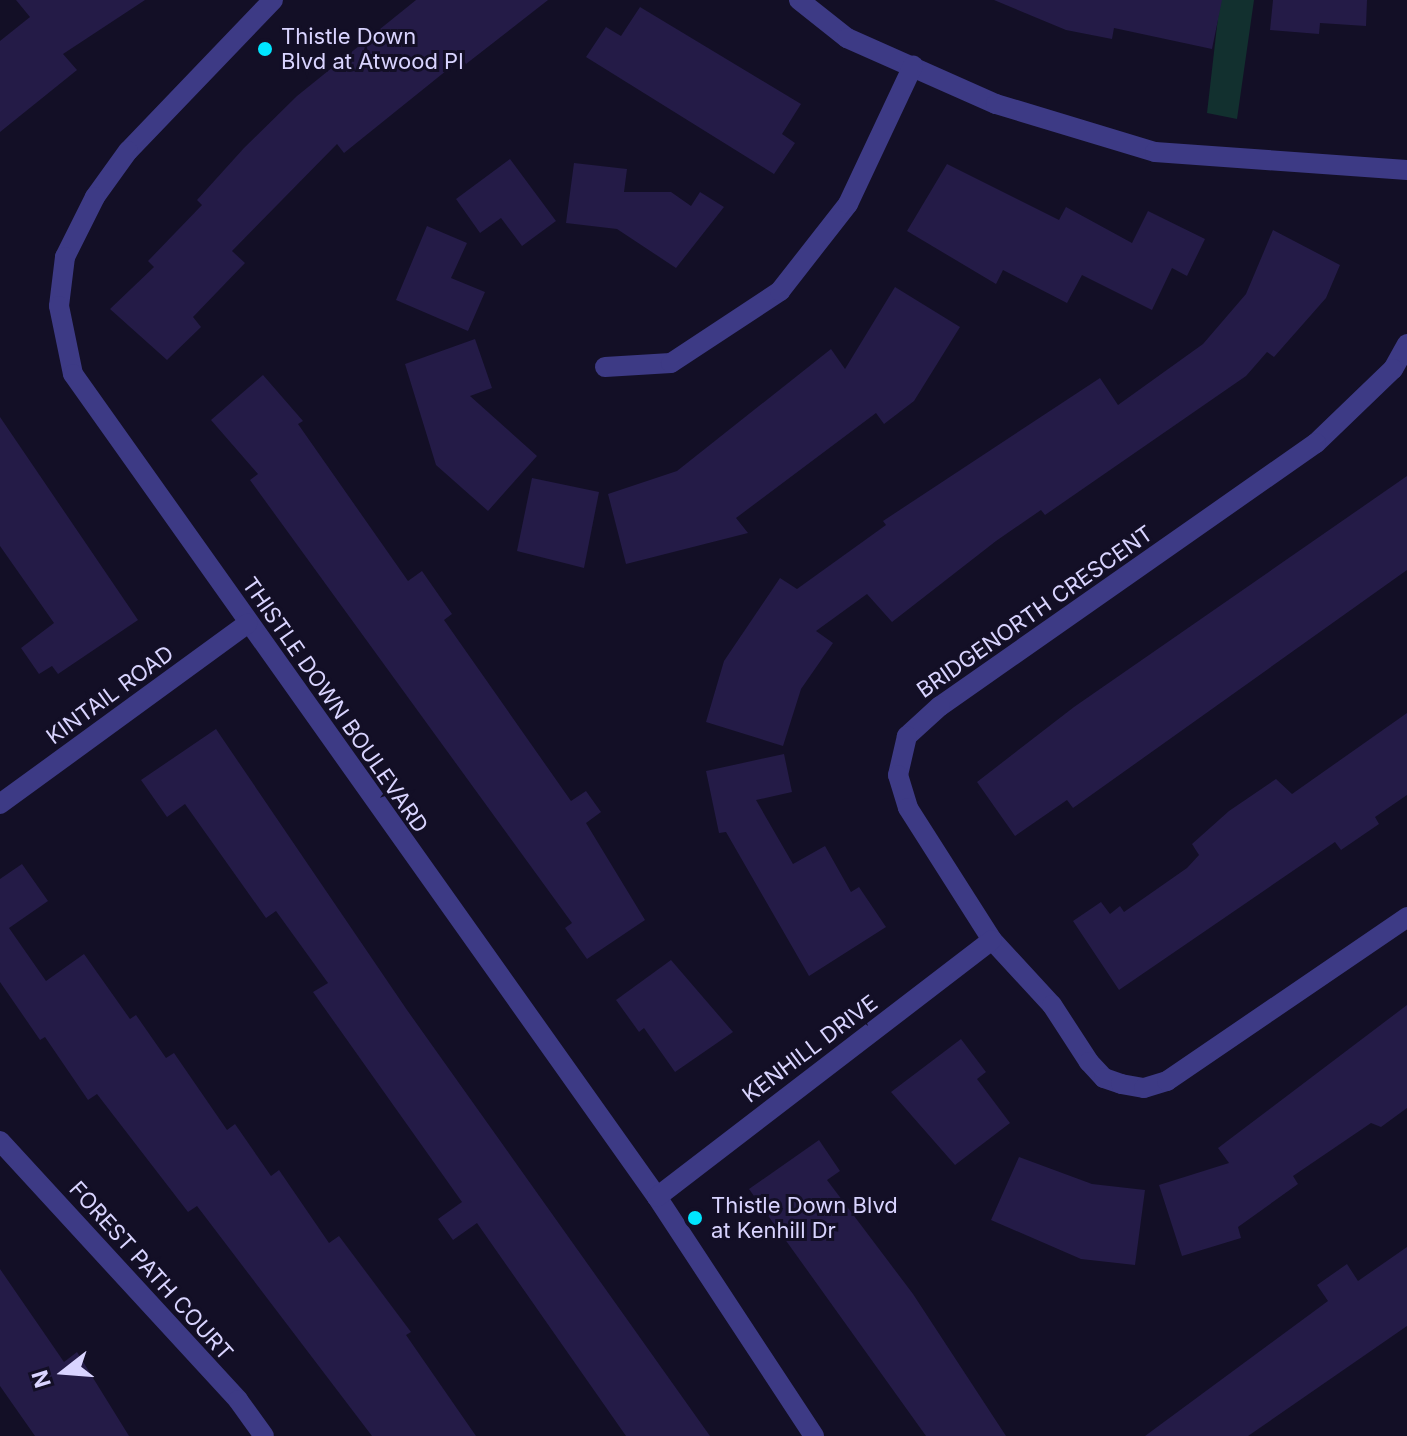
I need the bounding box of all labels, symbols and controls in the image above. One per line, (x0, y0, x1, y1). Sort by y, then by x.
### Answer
place label: Thistle Down Blvd at Atwood Pl (281, 23, 463, 74)
marker: Thistle Down Blvd at Atwood Pl (256, 40, 274, 58)
street label: BRIDGENORTH CRESCENT (912, 520, 1158, 704)
street label: THISTLE DOWN BOULEVARD (236, 572, 434, 838)
street label: KINTAIL ROAD (41, 640, 179, 750)
street label: KENHILL DRIVE (737, 990, 883, 1108)
street label: FOREST PATH COURT (64, 1176, 238, 1366)
place label: Thistle Down Blvd at Kenhill Dr (711, 1192, 898, 1244)
marker: Thistle Down Blvd at Kenhill Dr (686, 1209, 704, 1227)
north arrow (24, 1332, 104, 1412)
text: N (26, 1367, 56, 1391)

